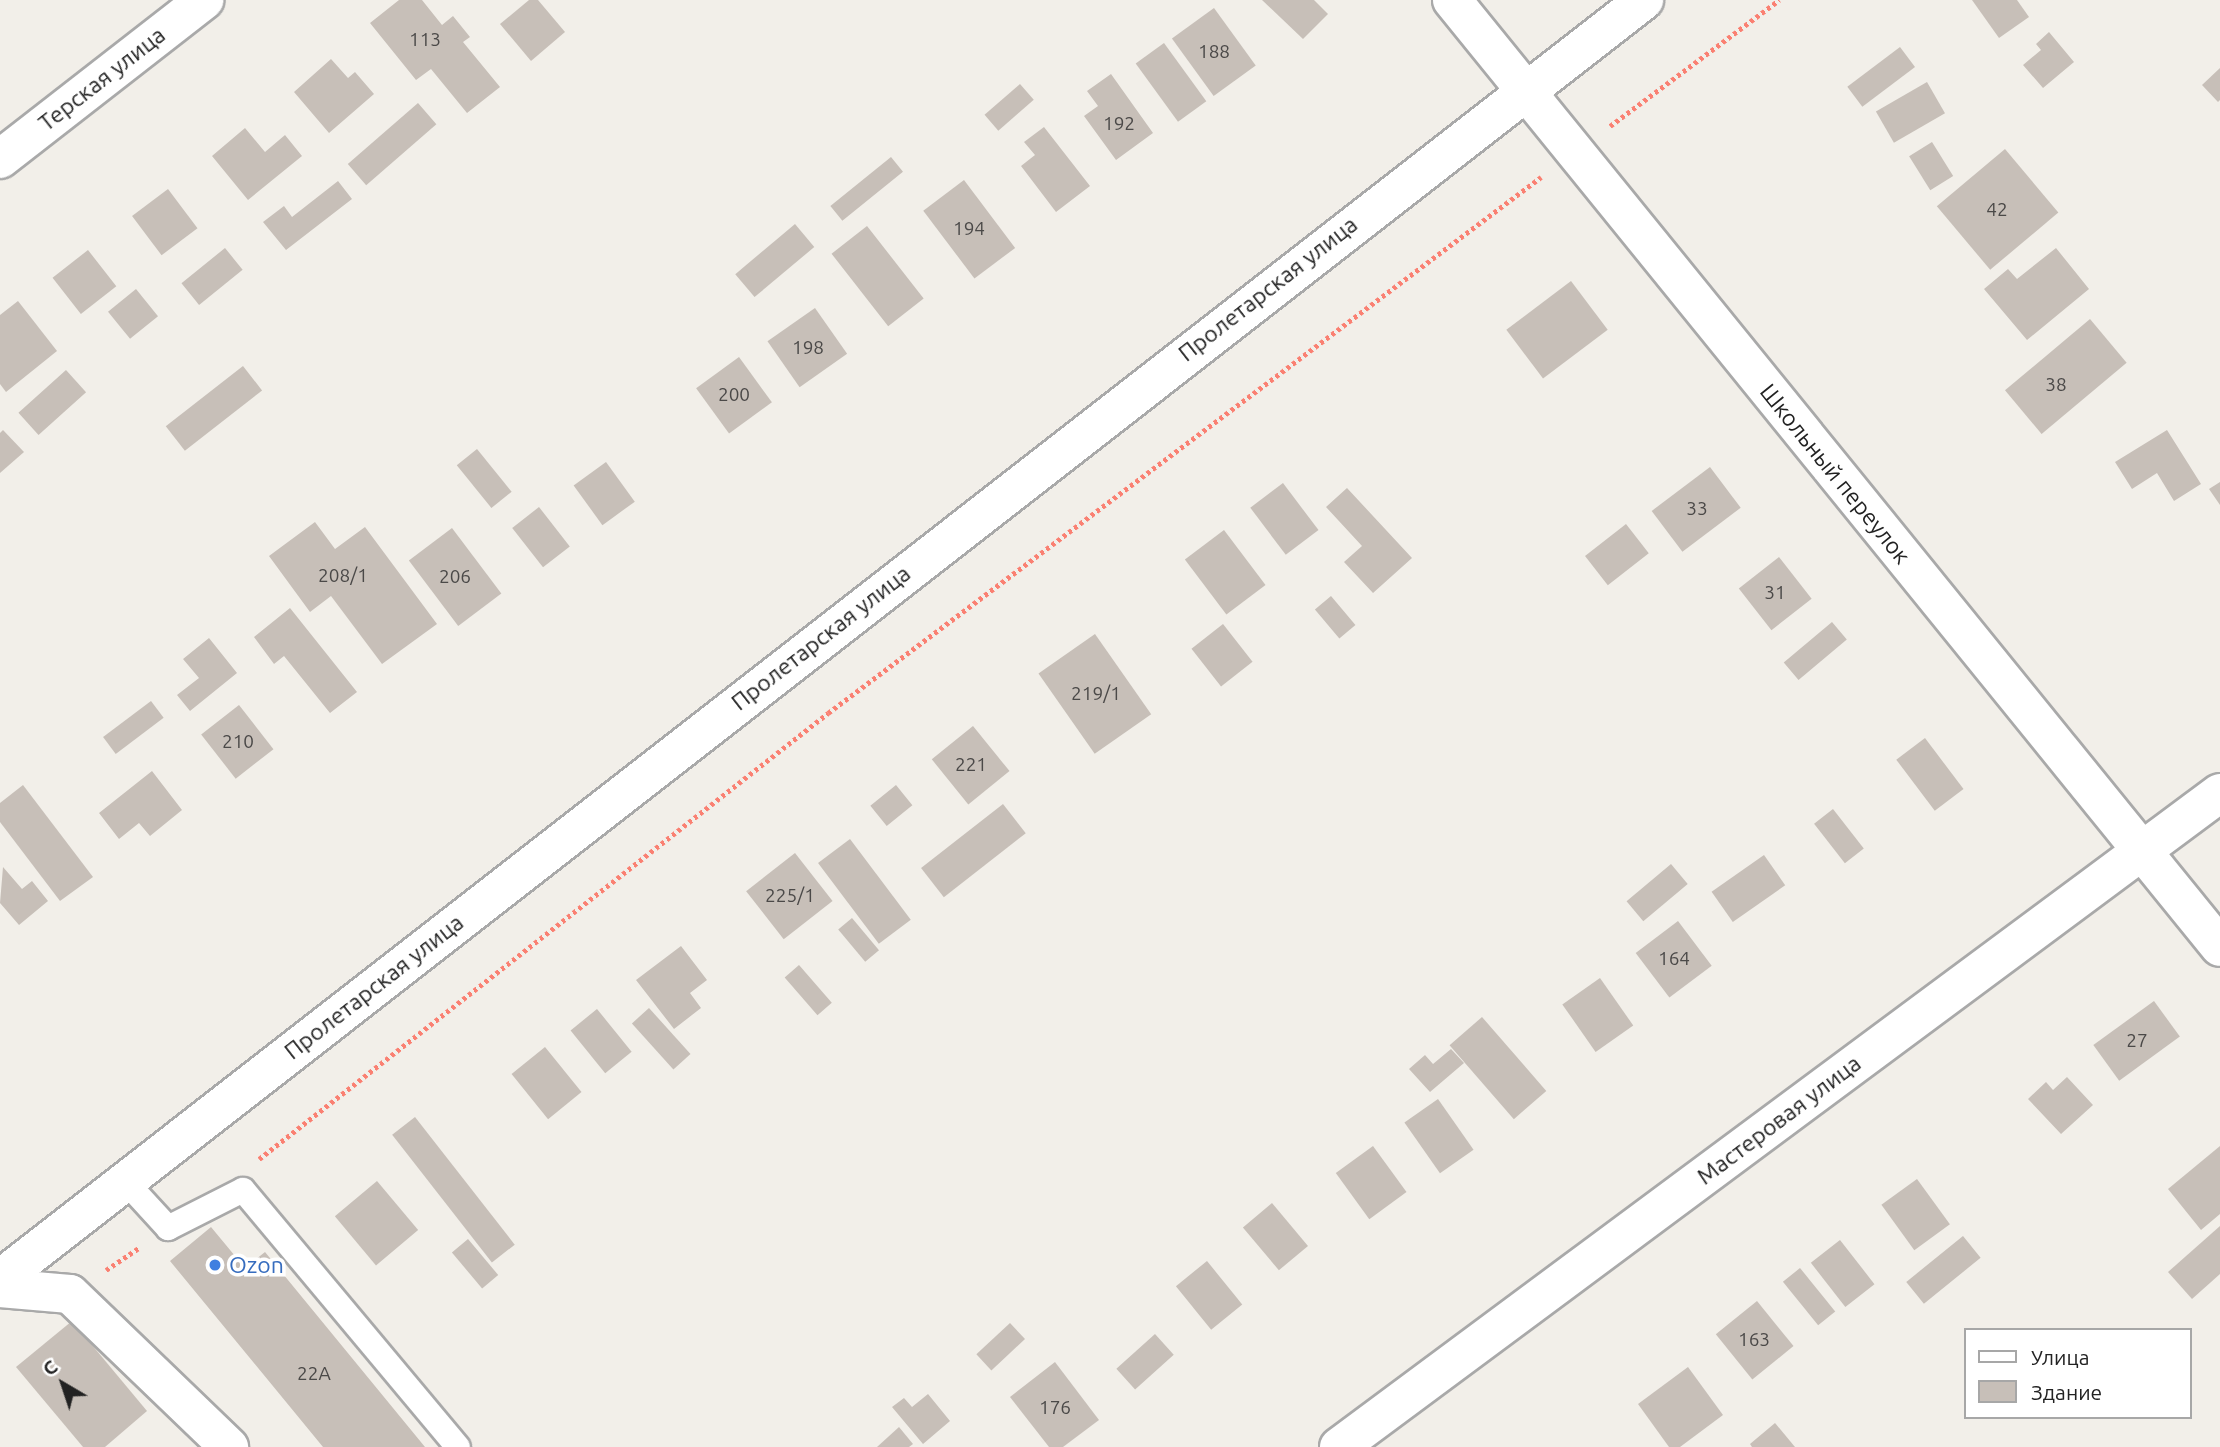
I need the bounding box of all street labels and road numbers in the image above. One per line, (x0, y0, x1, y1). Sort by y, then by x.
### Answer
street label: Терская улица (33, 21, 171, 137)
street label: Пролетарская улица (1173, 211, 1363, 367)
street label: Школьный переулок (1754, 378, 1916, 570)
street label: Пролетарская улица (726, 560, 916, 716)
street label: Пролетарская улица (279, 909, 469, 1065)
street label: Мастеровая улица (1692, 1049, 1866, 1191)

